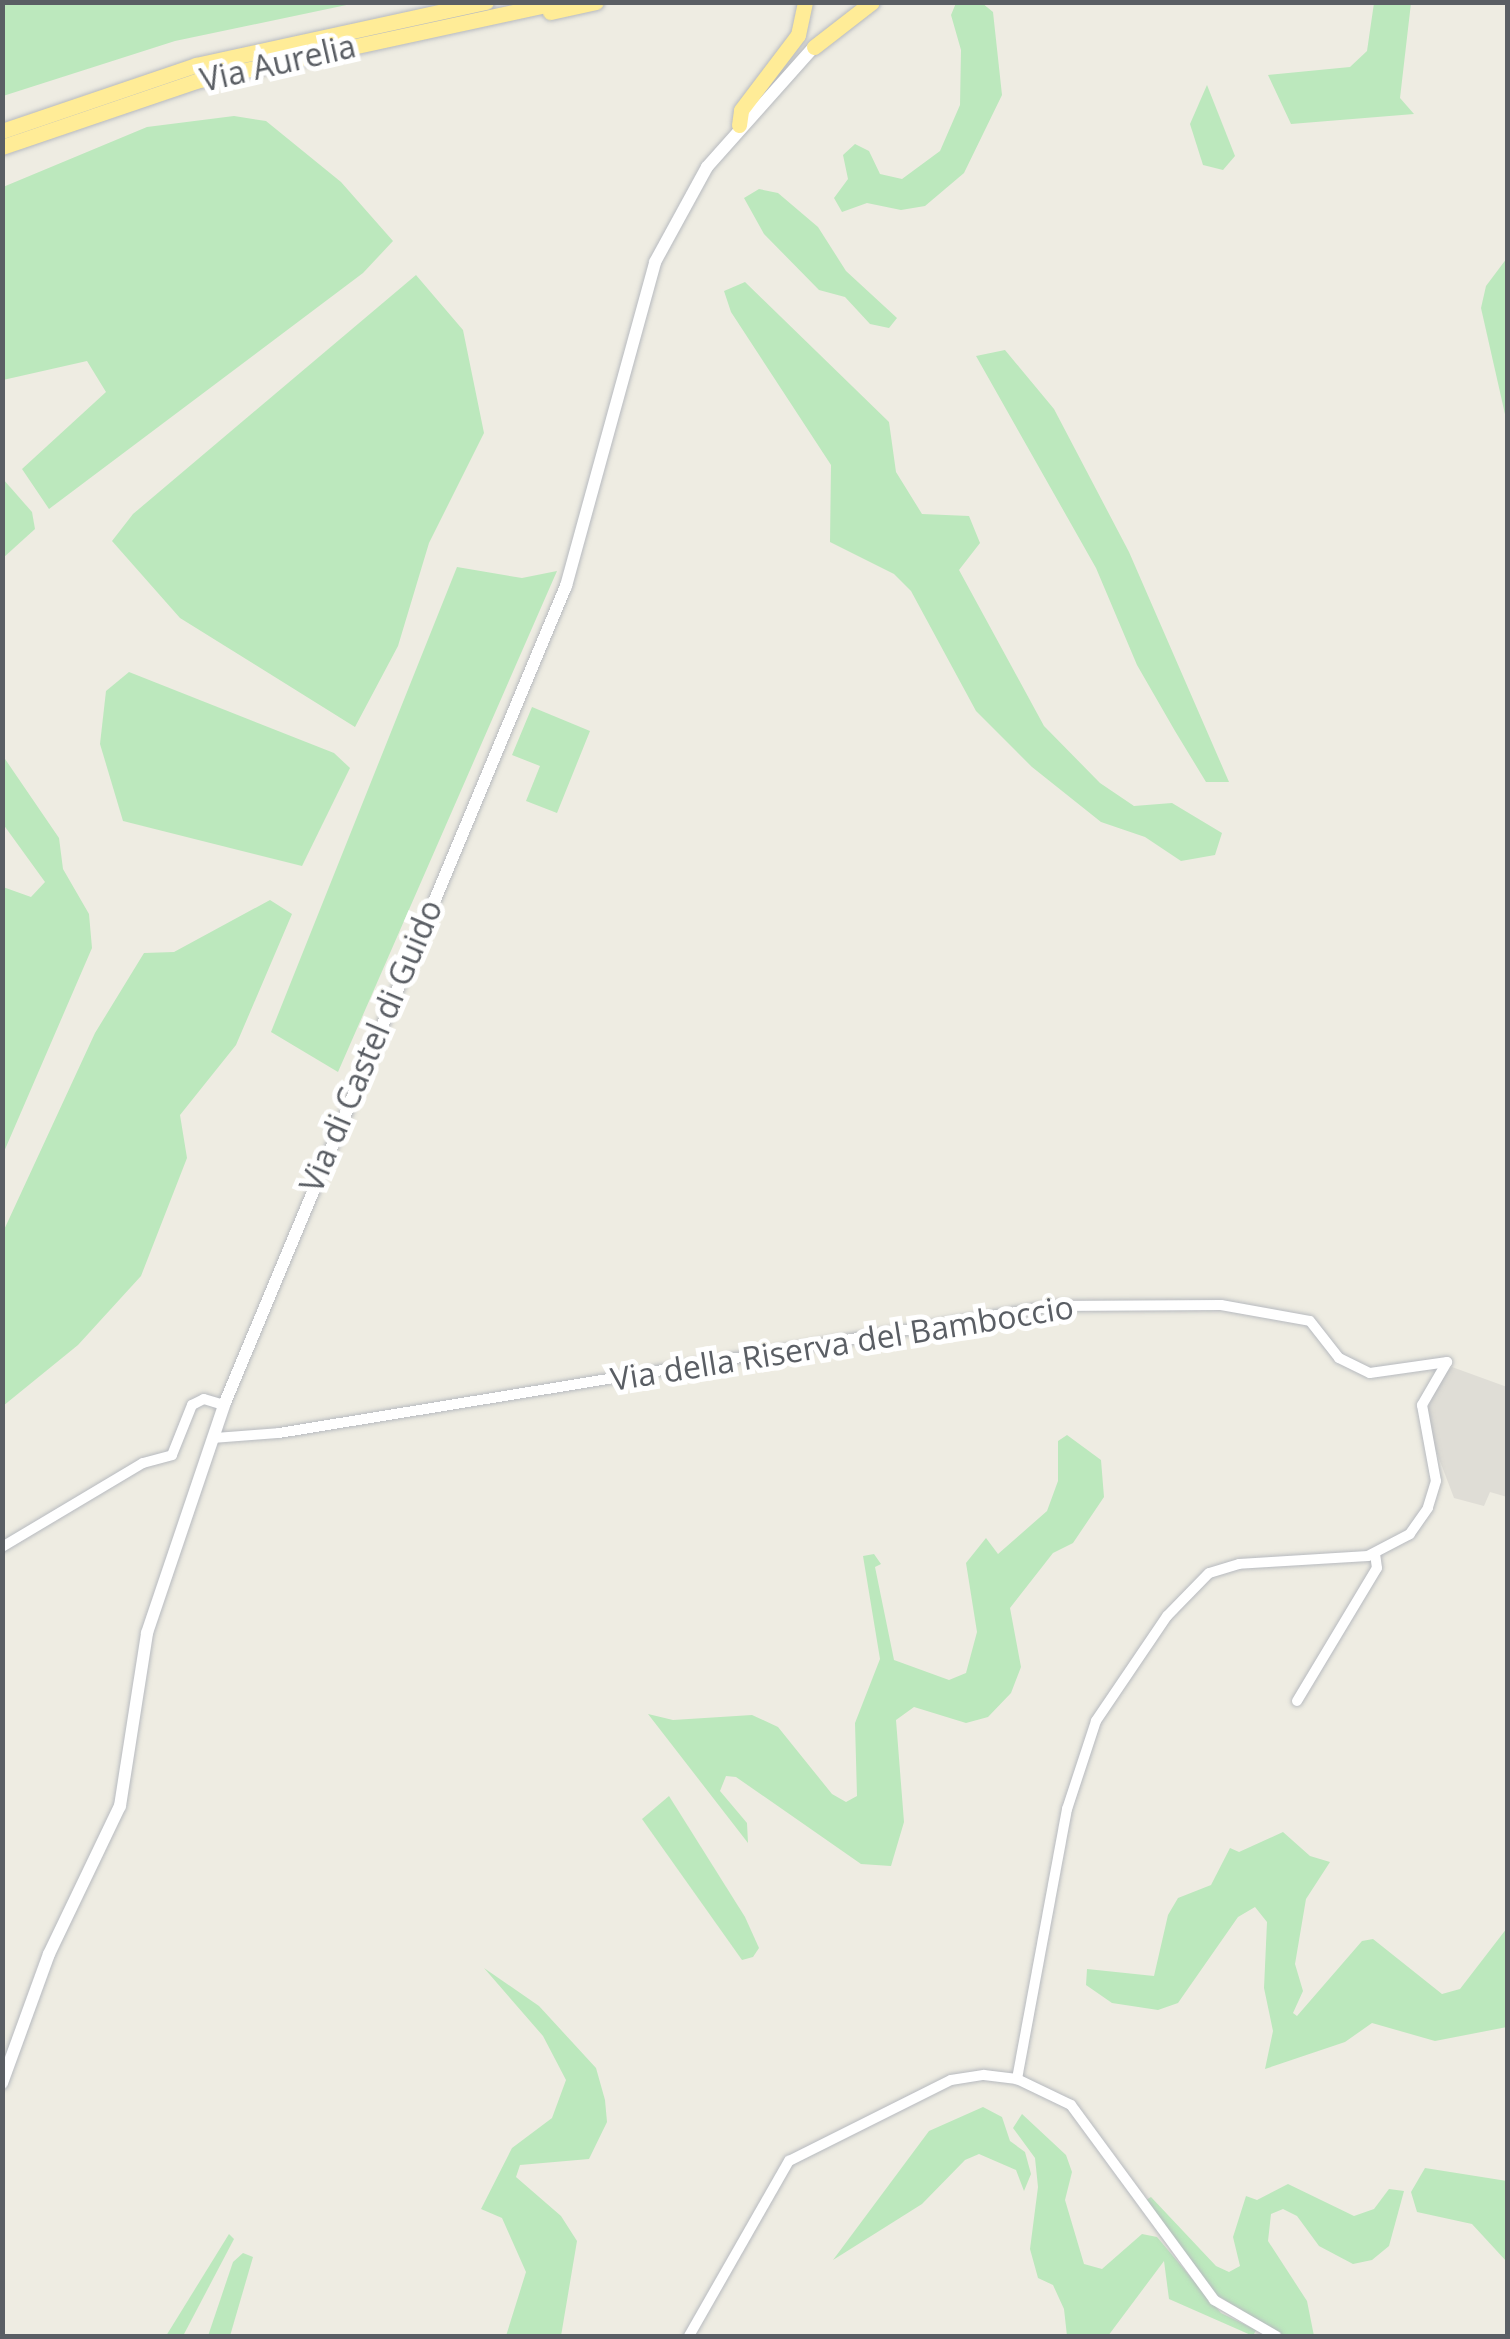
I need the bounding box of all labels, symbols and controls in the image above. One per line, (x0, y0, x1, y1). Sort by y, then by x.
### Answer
street label: Via Aurelia (197, 27, 359, 99)
street label: Via di Castel di Guido (292, 894, 450, 1198)
street label: Via della Riserva del Bamboccio (608, 1287, 1076, 1399)

